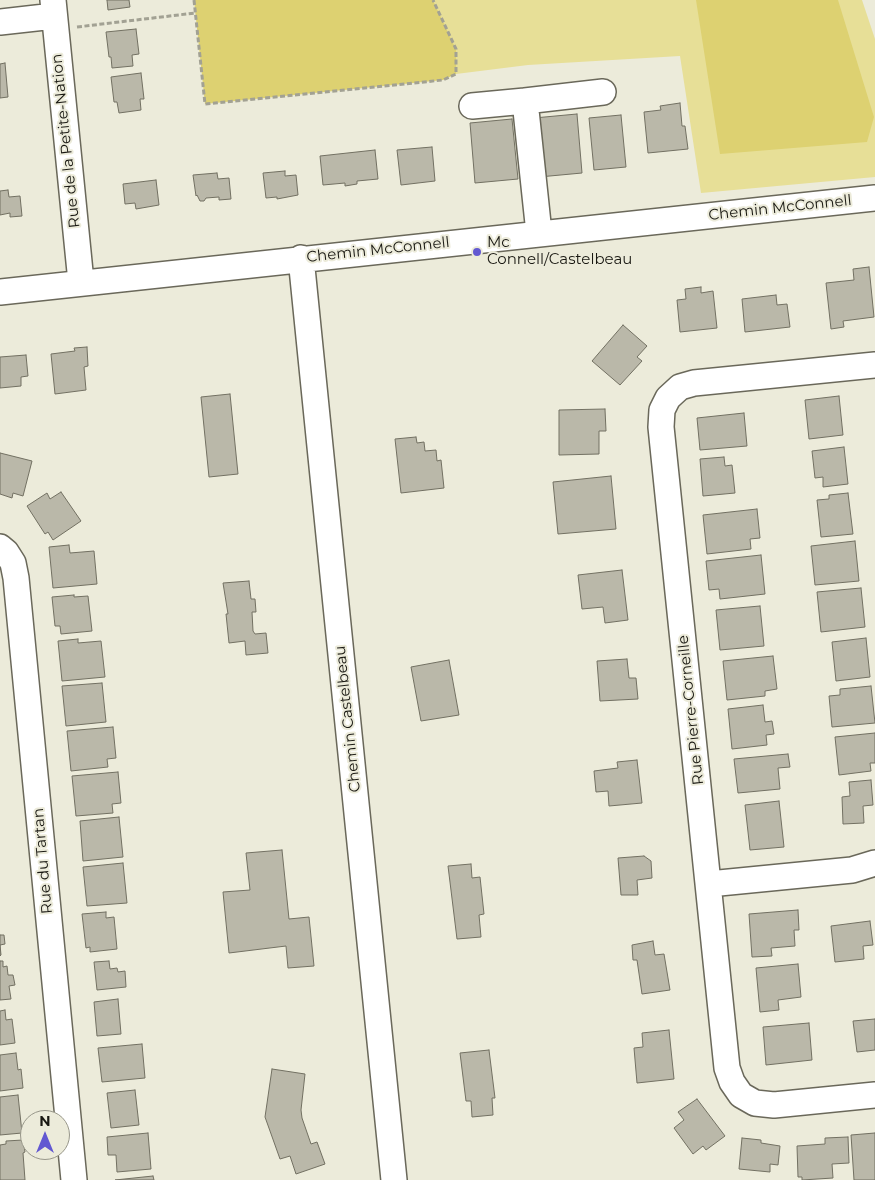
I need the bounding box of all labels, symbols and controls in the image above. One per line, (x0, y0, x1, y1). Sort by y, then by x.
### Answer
street label: Rue de la Petite-Nation (48, 53, 84, 229)
street label: Chemin McConnell (708, 192, 852, 224)
street label: Chemin McConnell (306, 234, 450, 266)
place label: Mc Connell/Castelbeau (487, 234, 632, 269)
marker: Mc Connell/Castelbeau (471, 246, 483, 258)
street label: Rue Pierre-Corneille (674, 634, 708, 786)
street label: Chemin Castelbeau (331, 645, 365, 793)
street label: Rue du Tartan (29, 807, 57, 915)
north arrow (20, 1110, 70, 1160)
text: N (39, 1112, 51, 1130)

